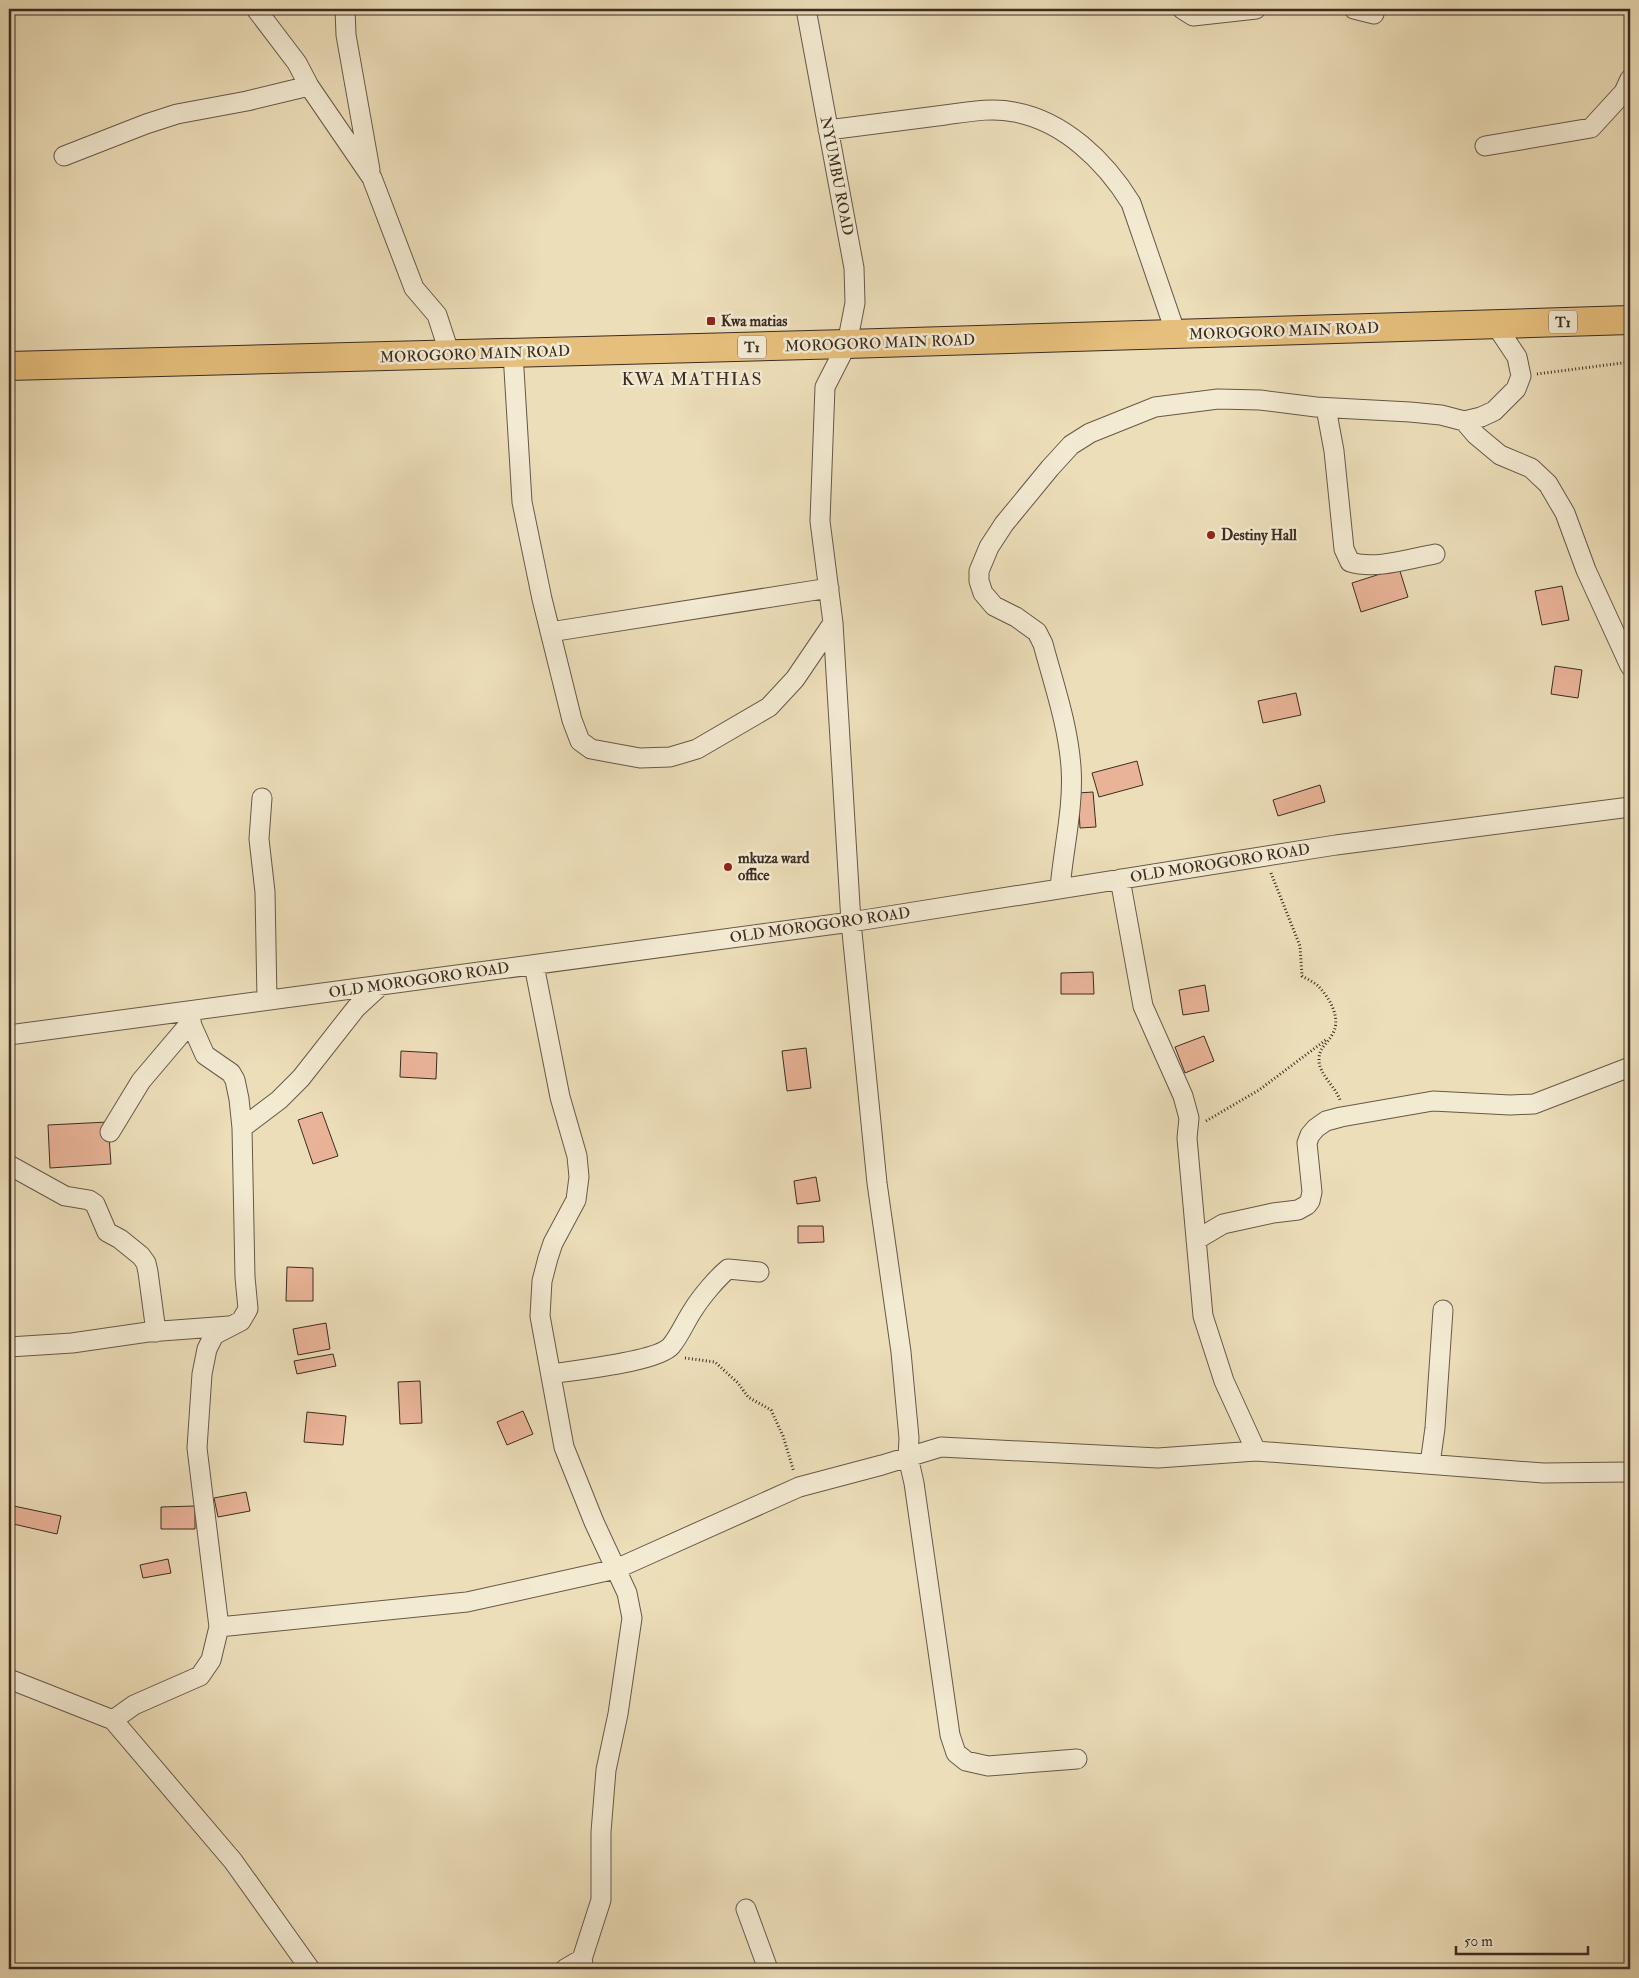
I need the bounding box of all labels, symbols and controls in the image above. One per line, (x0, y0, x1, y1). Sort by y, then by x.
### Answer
street label: NYUMBU ROAD (816, 115, 857, 237)
road number: T1 (1549, 311, 1577, 334)
place label: Kwa matias (721, 312, 788, 331)
marker: Kwa matias (705, 315, 717, 327)
street label: MOROGORO MAIN ROAD (1189, 319, 1380, 344)
street label: MOROGORO MAIN ROAD (785, 331, 976, 356)
road number: T1 (738, 336, 766, 358)
street label: MOROGORO MAIN ROAD (380, 342, 571, 367)
district label: KWA MATHIAS (622, 368, 762, 391)
place label: Destiny Hall (1221, 526, 1297, 546)
marker: Destiny Hall (1205, 529, 1217, 541)
street label: OLD MOROGORO ROAD (1129, 840, 1311, 887)
place label: mkuza ward office (738, 849, 810, 885)
marker: mkuza ward office (722, 861, 734, 873)
street label: OLD MOROGORO ROAD (729, 903, 912, 948)
street label: OLD MOROGORO ROAD (328, 958, 511, 1003)
scale bar (1456, 1923, 1589, 1955)
text: 50 m (1464, 1932, 1493, 1951)

